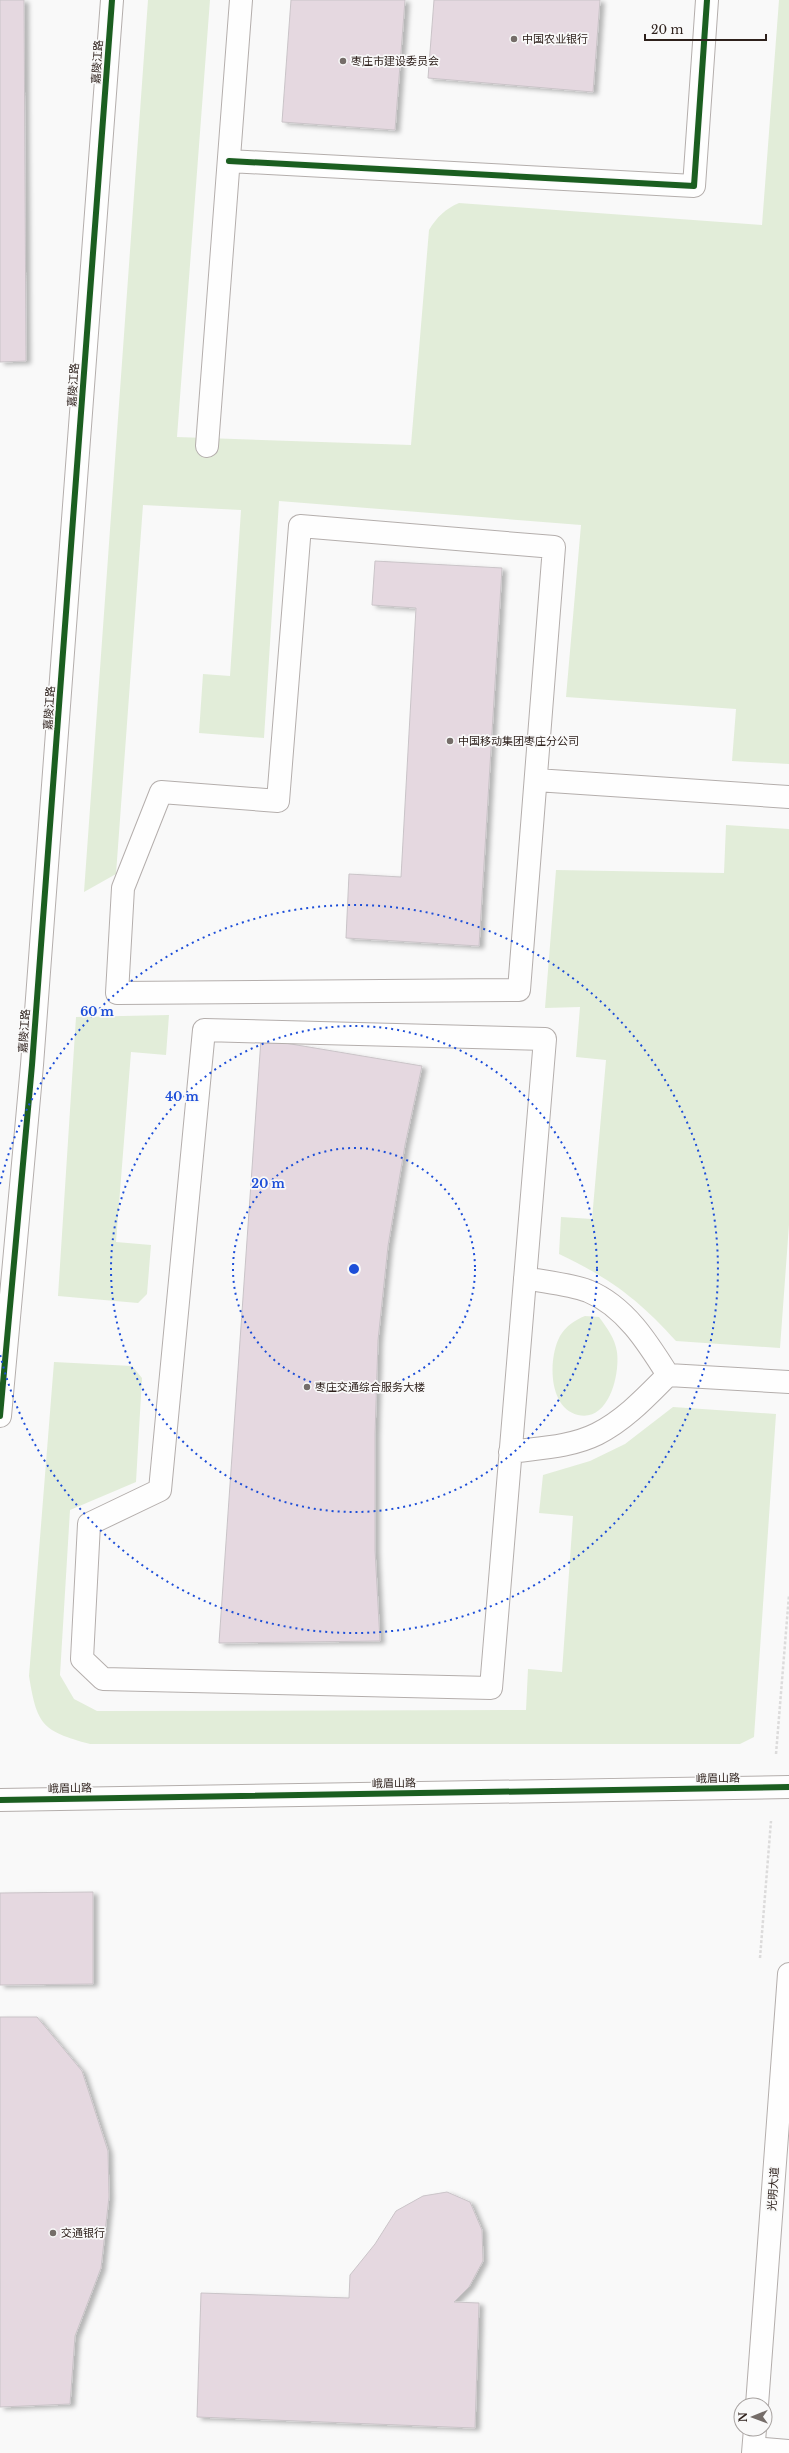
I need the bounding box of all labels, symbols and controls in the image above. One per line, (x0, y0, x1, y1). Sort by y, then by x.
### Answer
scale bar (645, 16, 766, 42)
text: 20 m (651, 22, 683, 37)
place label: 中国农业银行 (522, 32, 588, 46)
marker: 中国农业银行 (509, 34, 519, 44)
street label: 嘉陵江路 (88, 40, 106, 84)
place label: 枣庄市建设委员会 (351, 54, 439, 68)
marker: 枣庄市建设委员会 (338, 56, 348, 66)
street label: 嘉陵江路 (64, 363, 82, 407)
street label: 嘉陵江路 (40, 686, 58, 730)
place label: 中国移动集团枣庄分公司 (458, 734, 579, 748)
marker: 中国移动集团枣庄分公司 (445, 736, 455, 746)
text: 60 m (80, 1004, 115, 1019)
street label: 嘉陵江路 (15, 1009, 33, 1053)
text: 40 m (165, 1089, 199, 1104)
text: 20 m (251, 1176, 285, 1191)
centre of rings (347, 1262, 361, 1276)
place label: 枣庄交通综合服务大楼 (315, 1380, 425, 1394)
marker: 枣庄交通综合服务大楼 (302, 1382, 312, 1392)
street label: 峨眉山路 (696, 1771, 740, 1785)
street label: 峨眉山路 (372, 1776, 416, 1790)
street label: 峨眉山路 (48, 1781, 92, 1795)
street label: 光明大道 (764, 2167, 782, 2211)
place label: 交通银行 (61, 2226, 105, 2240)
marker: 交通银行 (48, 2228, 58, 2238)
north arrow (733, 2397, 773, 2437)
text: N (736, 2411, 750, 2422)

